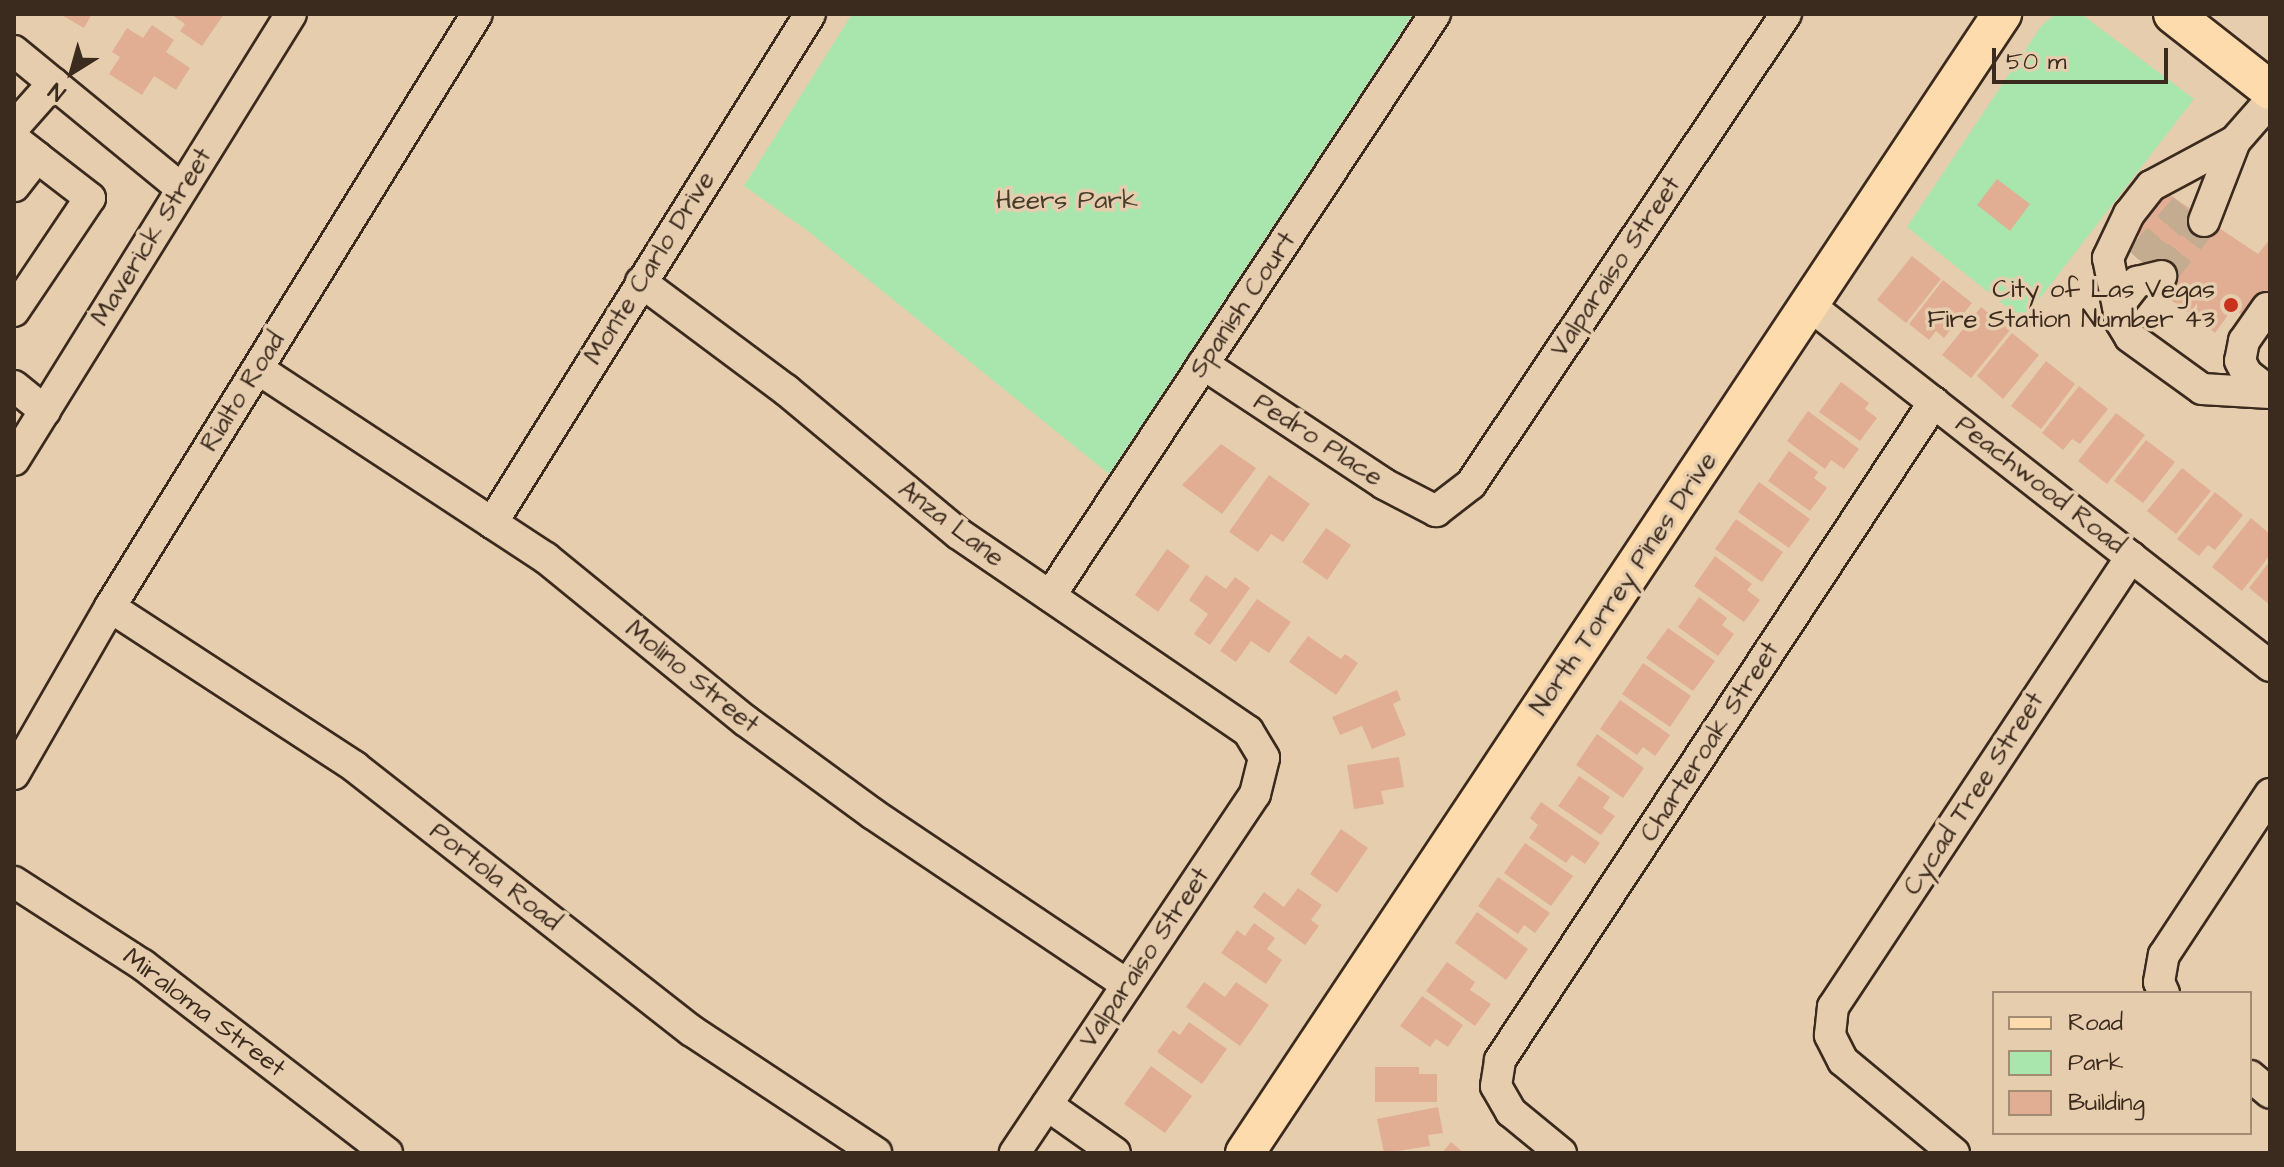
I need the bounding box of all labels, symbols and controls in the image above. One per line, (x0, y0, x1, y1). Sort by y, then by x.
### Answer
north arrow (32, 32, 112, 112)
scale bar (1996, 32, 2172, 82)
text: 50 m (2006, 45, 2066, 79)
text: N (42, 75, 72, 108)
street label: Maverick Street (85, 142, 219, 332)
street label: Monte Carlo Drive (578, 166, 722, 370)
street label: Valparaiso Street (1544, 171, 1688, 363)
park label: Heers Park (996, 185, 1138, 217)
street label: Spanish Court (1183, 226, 1303, 384)
place label: City of Las Vegas Fire Station Number 43 (1927, 274, 2215, 336)
marker: City of Las Vegas Fire Station Number 43 (2222, 296, 2240, 314)
street label: Rialto Road (194, 326, 292, 458)
street label: Pedro Place (1248, 387, 1388, 493)
street label: Peachwood Road (1949, 409, 2131, 561)
street label: North Torrey Pines Drive (1524, 446, 1724, 722)
street label: Anza Lane (892, 474, 1010, 574)
street label: Molino Street (619, 614, 765, 740)
street label: Charteroak Street (1634, 636, 1786, 848)
street label: Cycad Tree Street (1897, 687, 2051, 901)
street label: Portola Road (423, 816, 567, 938)
street label: Valparaiso Street (1073, 862, 1217, 1054)
street label: Miraloma Street (116, 942, 292, 1084)
legend (1992, 991, 2252, 1135)
text: Road (2068, 1006, 2123, 1040)
text: Park (2068, 1046, 2124, 1080)
text: Building (2068, 1086, 2145, 1120)

